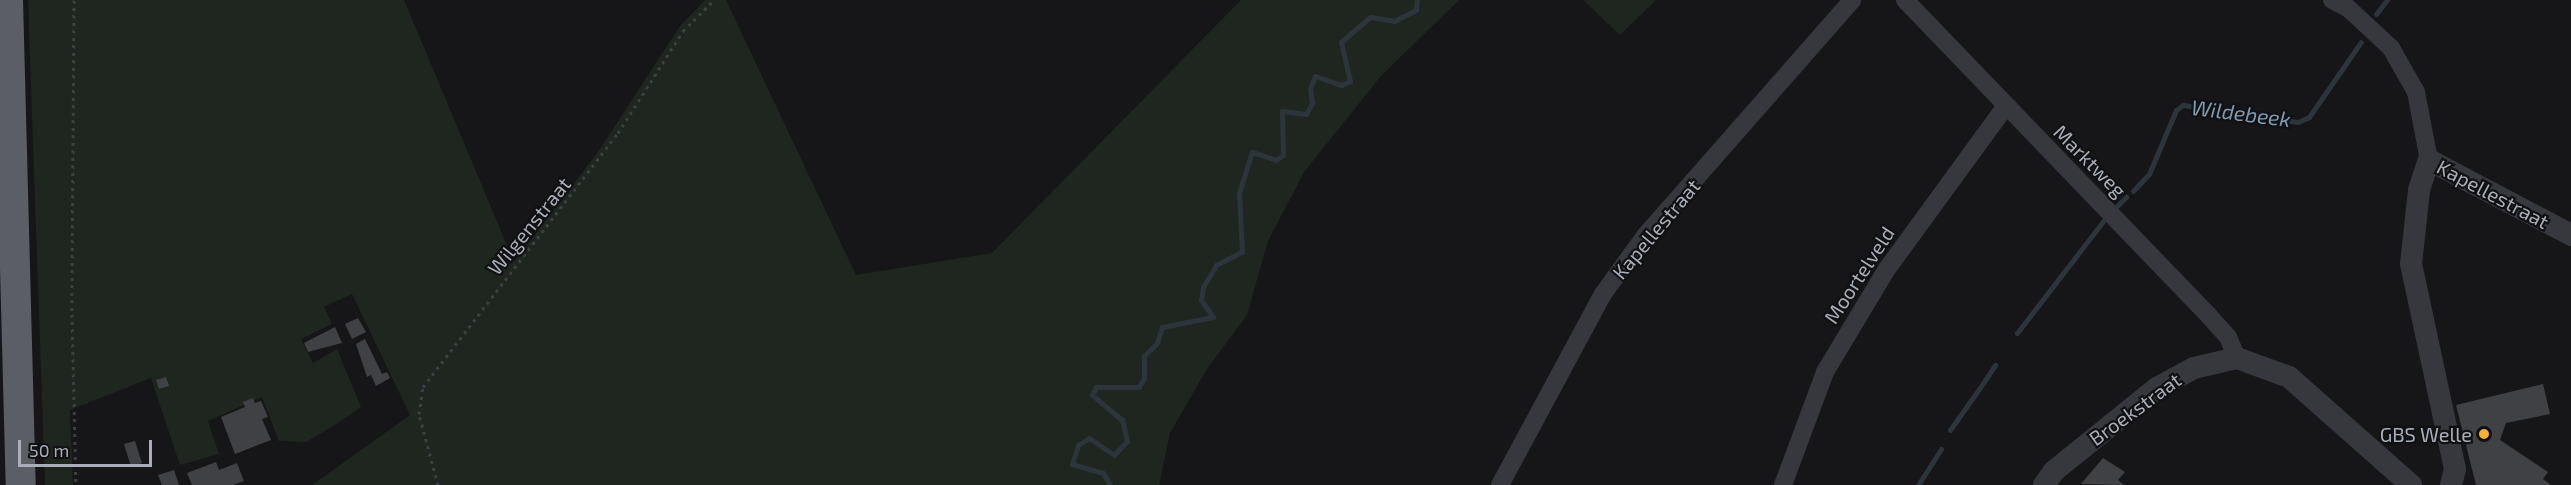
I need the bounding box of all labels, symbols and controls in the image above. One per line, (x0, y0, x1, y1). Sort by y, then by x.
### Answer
water label: Wildebeek (2190, 94, 2292, 132)
street label: Marktweg (2049, 120, 2131, 202)
street label: Kapellestraat (2433, 154, 2553, 234)
street label: Wilgenstraat (482, 172, 576, 280)
street label: Kapellestraat (1607, 174, 1705, 284)
street label: Moortelveld (1819, 222, 1899, 328)
street label: Broekstraat (2084, 368, 2186, 450)
place label: GBS Welle (2379, 422, 2472, 446)
marker: GBS Welle (2477, 427, 2491, 441)
scale bar (21, 428, 154, 466)
text: 50 m (29, 439, 69, 461)

